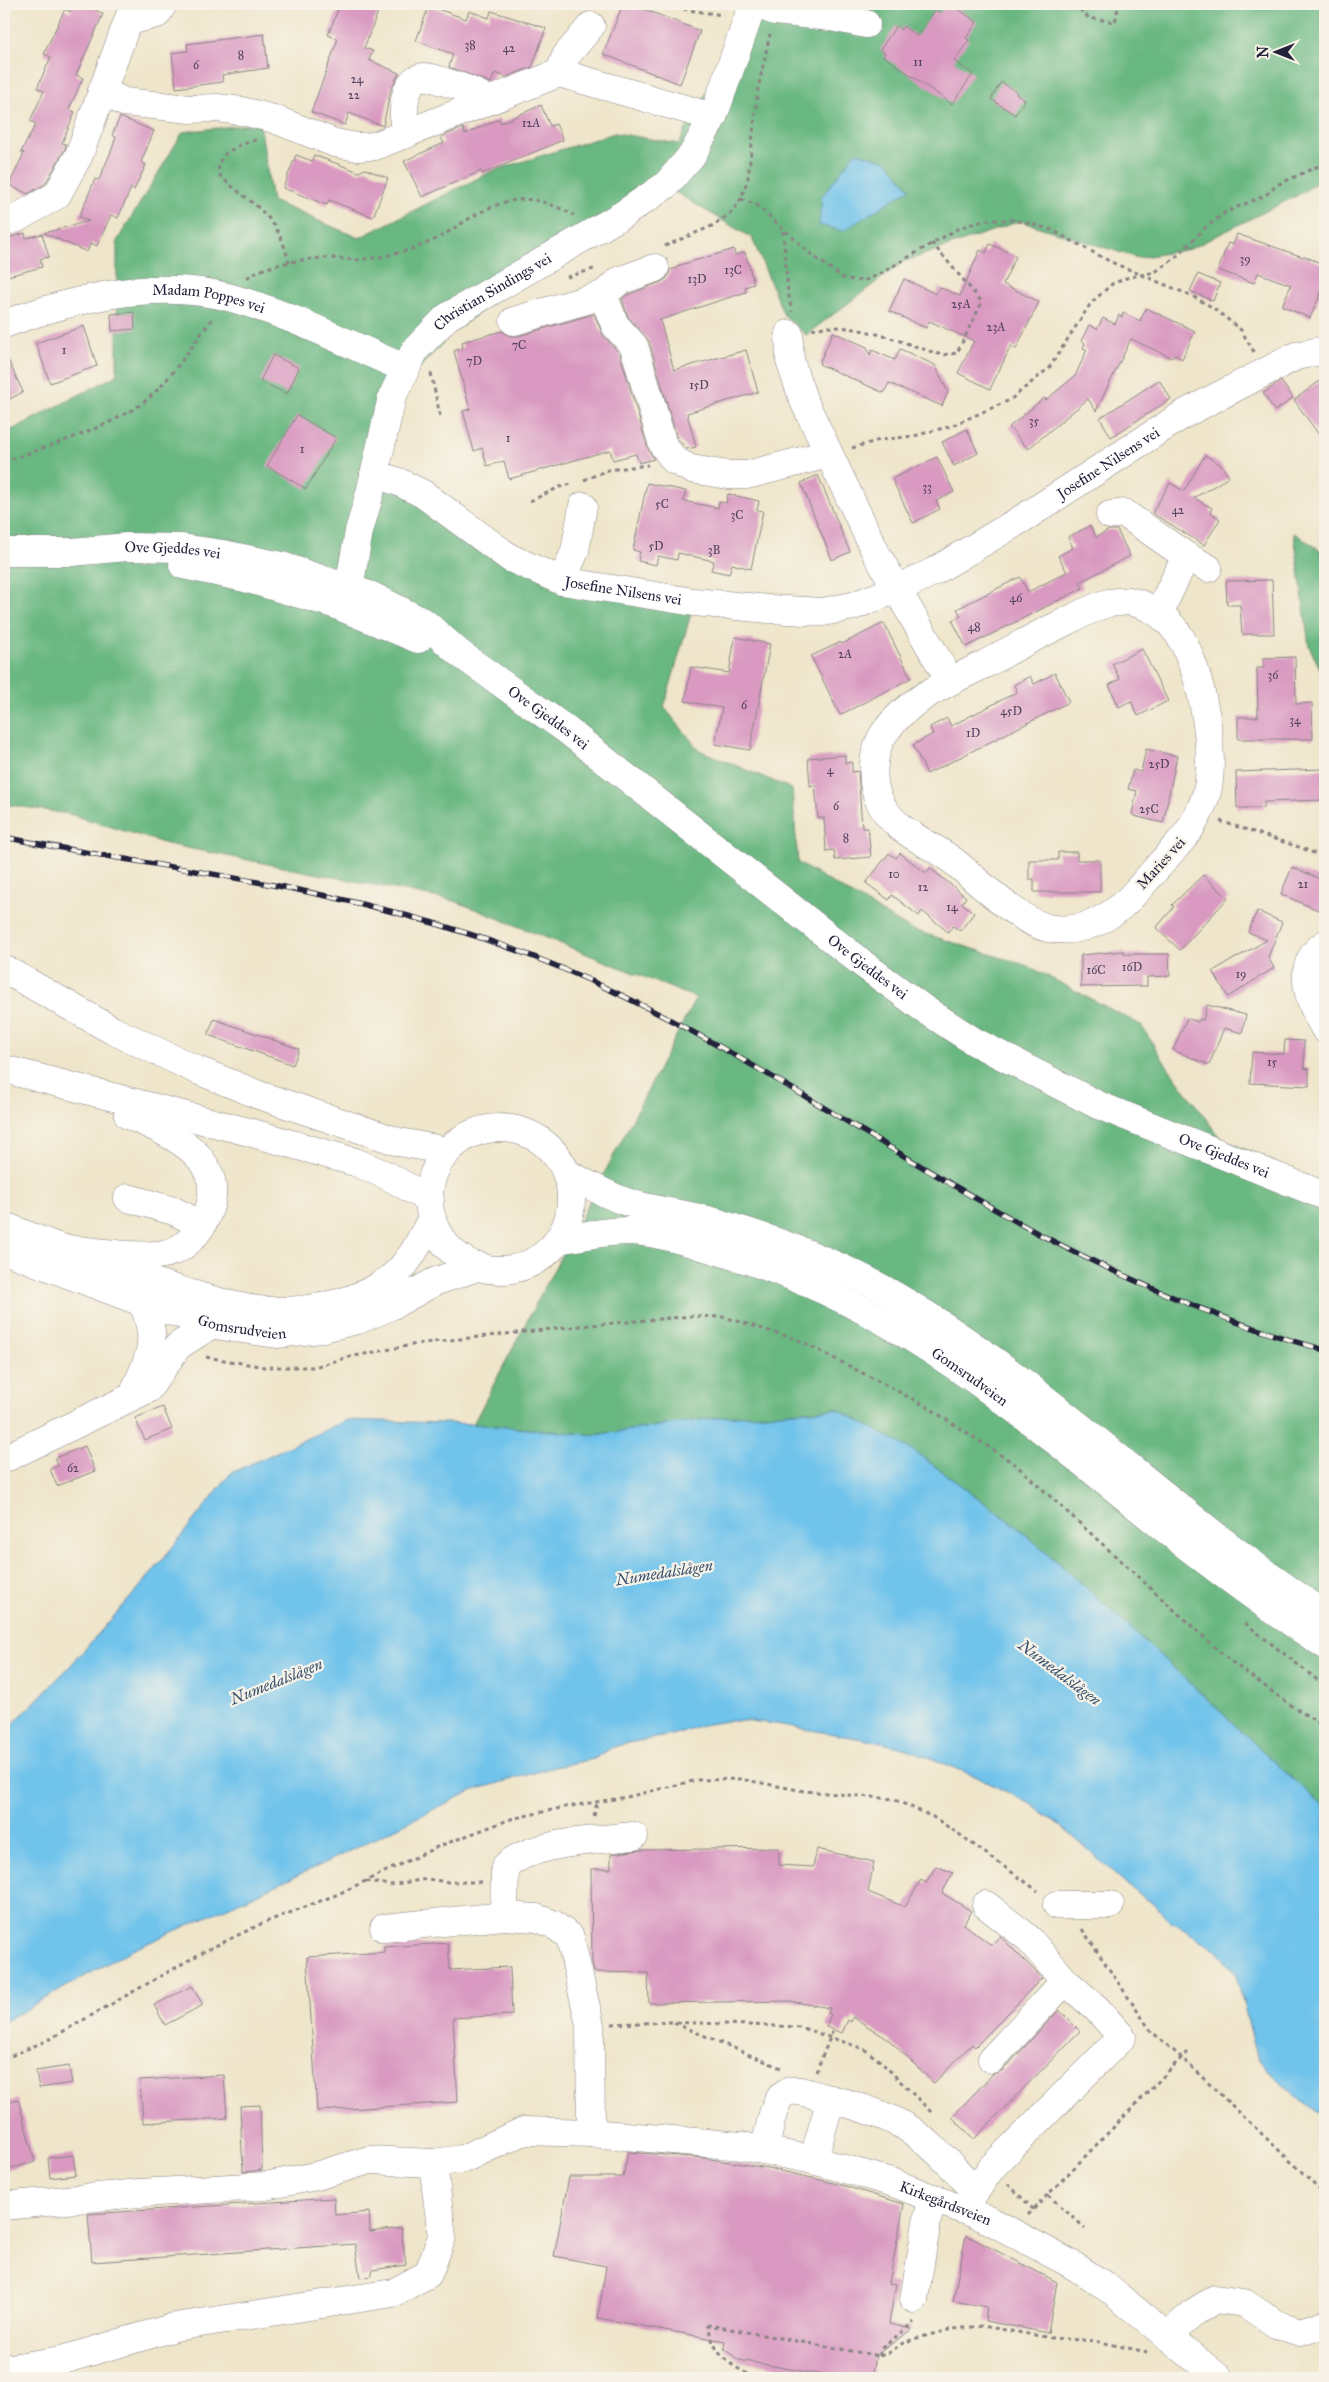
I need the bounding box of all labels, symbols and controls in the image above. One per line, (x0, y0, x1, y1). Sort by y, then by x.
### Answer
north arrow (1252, 28, 1302, 78)
house number: 38 (464, 38, 476, 52)
house number: 42 (503, 41, 515, 55)
text: N (1255, 46, 1272, 58)
house number: 8 (238, 48, 244, 62)
house number: 11 (913, 55, 923, 69)
house number: 6 (193, 58, 200, 72)
house number: 24 (351, 72, 364, 86)
house number: 22 (348, 88, 360, 102)
house number: 12A (522, 116, 540, 130)
street label: Christian Sindings vei (430, 249, 555, 334)
house number: 39 (1239, 252, 1251, 266)
house number: 13C (724, 263, 742, 277)
house number: 13D (687, 272, 707, 286)
street label: Madam Poppes vei (152, 281, 268, 317)
house number: 25A (951, 297, 971, 311)
house number: 23A (987, 320, 1005, 334)
house number: 7C (512, 338, 526, 352)
house number: 1 (62, 343, 67, 357)
house number: 7D (466, 354, 482, 368)
house number: 15D (689, 378, 709, 392)
house number: 35 (1029, 414, 1040, 428)
street label: Josefine Nilsens vei (1052, 423, 1163, 505)
house number: 1 (506, 431, 511, 445)
house number: 1 (300, 442, 305, 456)
house number: 33 (922, 480, 932, 494)
house number: 5C (655, 497, 669, 511)
house number: 42 (1172, 503, 1184, 517)
house number: 3C (731, 508, 743, 522)
street label: Ove Gjeddes vei (124, 538, 222, 563)
house number: 5D (648, 539, 664, 553)
house number: 3B (708, 543, 720, 557)
street label: Josefine Nilsens vei (561, 572, 683, 609)
house number: 46 (1010, 591, 1023, 605)
house number: 48 (967, 620, 981, 634)
house number: 2A (838, 647, 852, 661)
house number: 36 (1268, 668, 1279, 682)
street label: Ove Gjeddes vei (504, 682, 593, 753)
house number: 6 (741, 698, 748, 712)
house number: 45D (1000, 704, 1022, 718)
house number: 34 (1289, 713, 1301, 727)
house number: 1D (966, 726, 980, 740)
house number: 25D (1149, 757, 1169, 771)
house number: 4 (827, 763, 834, 777)
house number: 6 (833, 799, 840, 813)
house number: 25C (1139, 802, 1159, 816)
house number: 8 (843, 831, 849, 845)
street label: Maries vei (1133, 833, 1189, 893)
house number: 10 (888, 867, 900, 881)
house number: 21 (1298, 877, 1309, 891)
house number: 12 (918, 880, 928, 894)
house number: 14 (946, 900, 958, 914)
street label: Ove Gjeddes vei (824, 930, 911, 1003)
house number: 16D (1122, 960, 1142, 974)
house number: 16C (1086, 963, 1106, 977)
house number: 19 (1235, 967, 1247, 981)
house number: 15 (1267, 1055, 1278, 1069)
street label: Ove Gjeddes vei (1176, 1129, 1272, 1182)
street label: Gomsrudveien (196, 1311, 287, 1343)
street label: Gomsrudveien (928, 1344, 1012, 1410)
house number: 62 (67, 1461, 79, 1475)
water label: Numedalslågen (613, 1555, 715, 1590)
water label: Numedalslågen (1014, 1635, 1105, 1710)
water label: Numedalslågen (226, 1654, 326, 1709)
street label: Kirkegårdsveien (897, 2177, 994, 2229)

